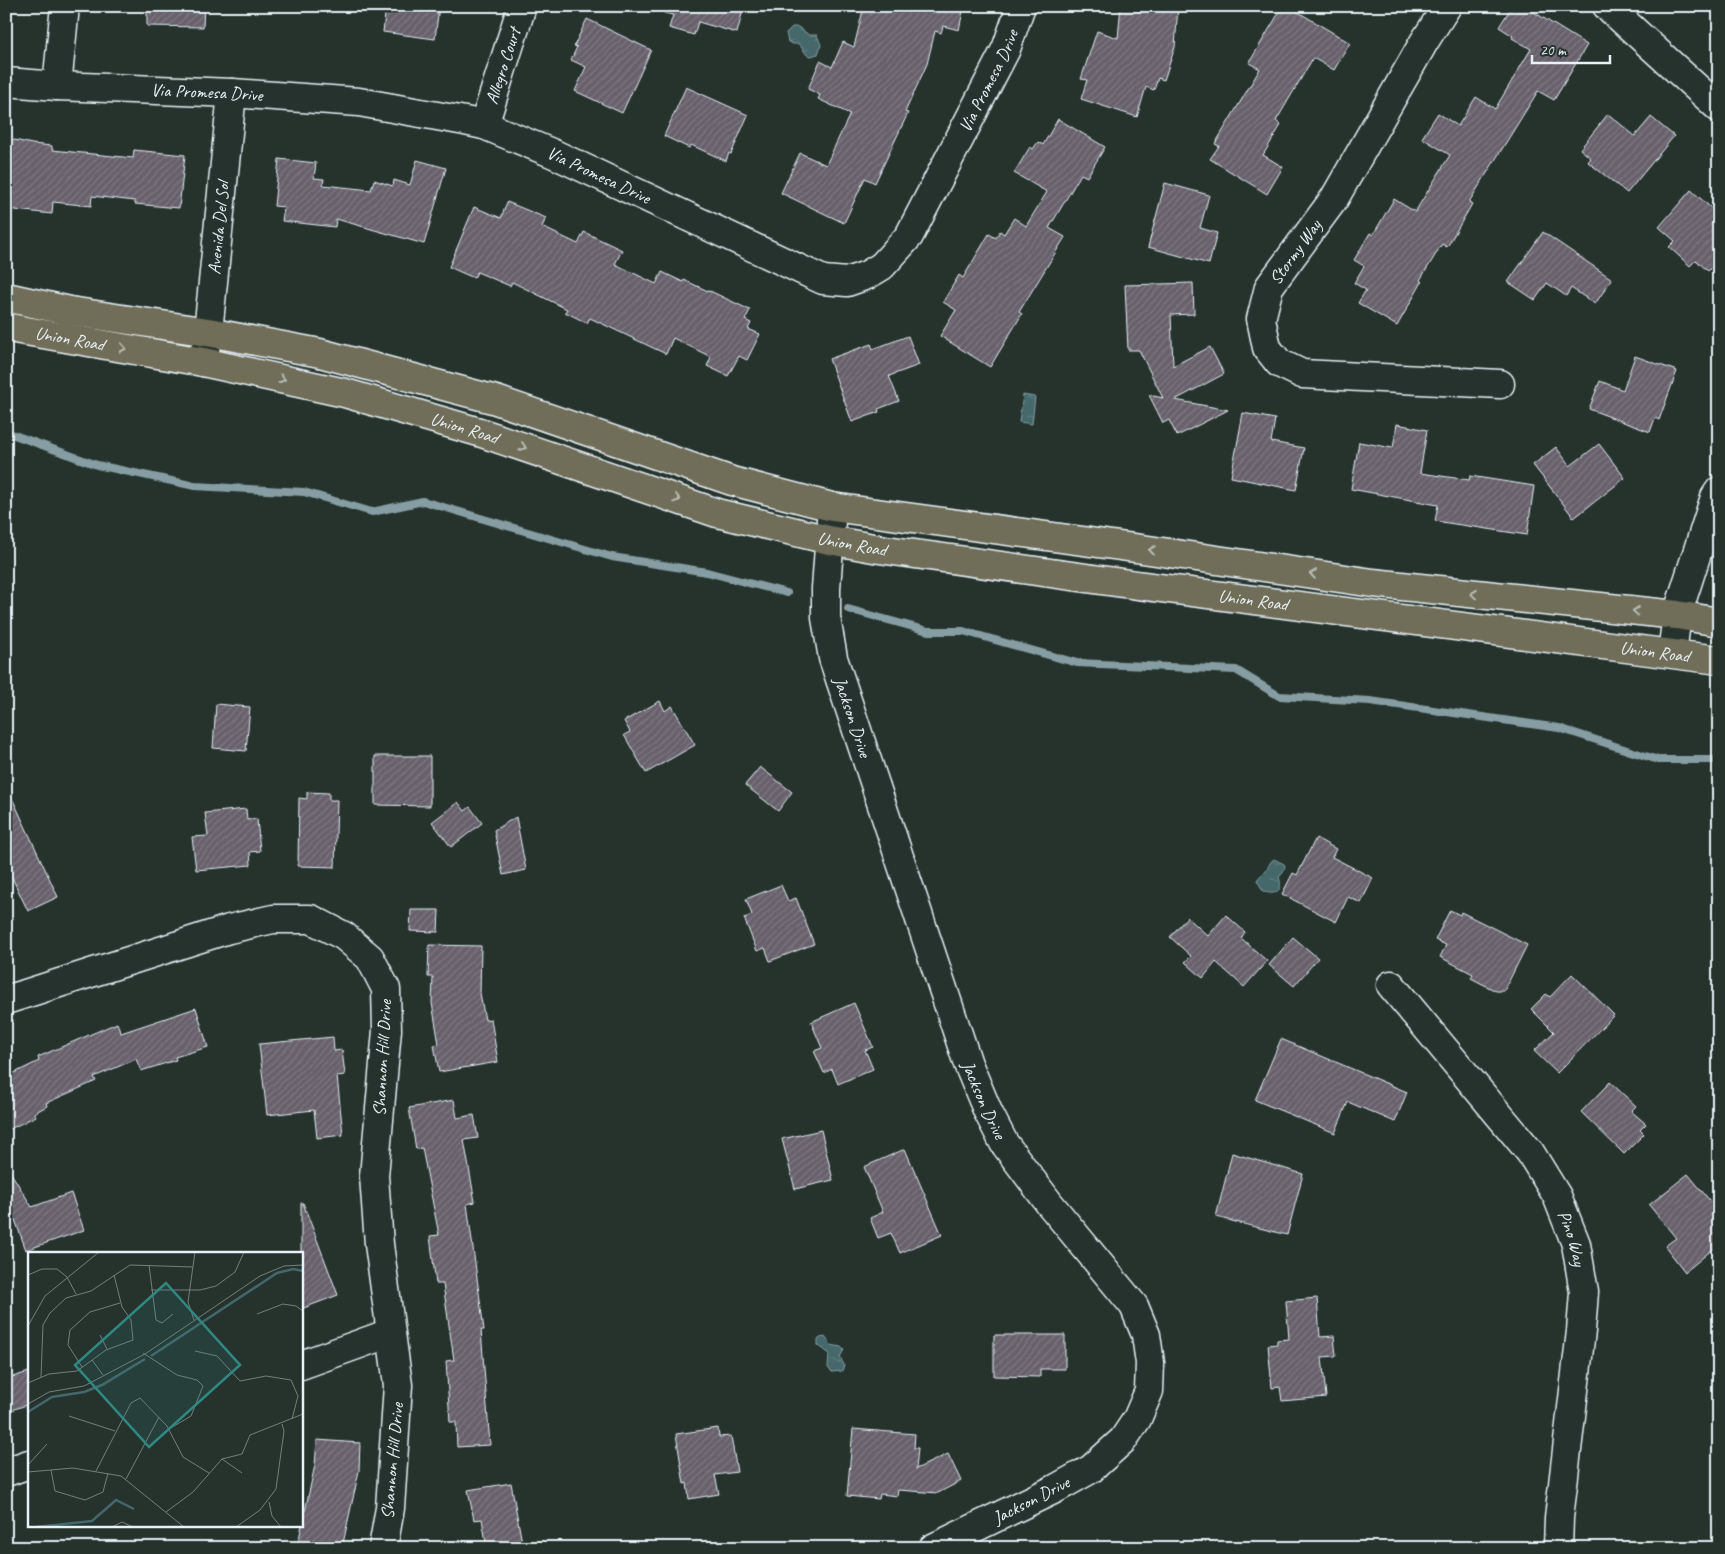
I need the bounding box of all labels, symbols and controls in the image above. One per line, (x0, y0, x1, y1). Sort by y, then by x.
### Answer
street label: Allegro Court (480, 22, 526, 107)
street label: Via Promesa Drive (954, 26, 1023, 136)
scale bar (1532, 32, 1610, 64)
text: 20 m (1540, 41, 1567, 60)
street label: Via Promesa Drive (151, 79, 264, 106)
street label: Via Promesa Drive (544, 141, 655, 209)
street label: Avenida Del Sol (203, 177, 234, 275)
street label: Stormy Way (1264, 214, 1327, 289)
street label: Union Road (34, 322, 109, 356)
one-way arrow (119, 343, 127, 353)
one-way arrow (278, 373, 287, 384)
street label: Union Road (428, 407, 504, 450)
one-way arrow (518, 441, 527, 451)
one-way arrow (672, 493, 681, 503)
street label: Union Road (815, 527, 891, 561)
one-way arrow (1148, 546, 1157, 556)
one-way arrow (1309, 570, 1317, 580)
street label: Union Road (1217, 585, 1292, 616)
one-way arrow (1470, 589, 1478, 600)
one-way arrow (1631, 606, 1639, 617)
street label: Union Road (1619, 636, 1694, 667)
street label: Jackson Drive (829, 673, 877, 761)
street label: Shannon Hill Drive (368, 998, 396, 1117)
street label: Jackson Drive (957, 1057, 1012, 1144)
street label: Pino Way (1553, 1207, 1591, 1269)
inset map (28, 1252, 302, 1526)
street label: Shannon Hill Drive (376, 1401, 408, 1520)
street label: Jackson Drive (988, 1471, 1074, 1529)

